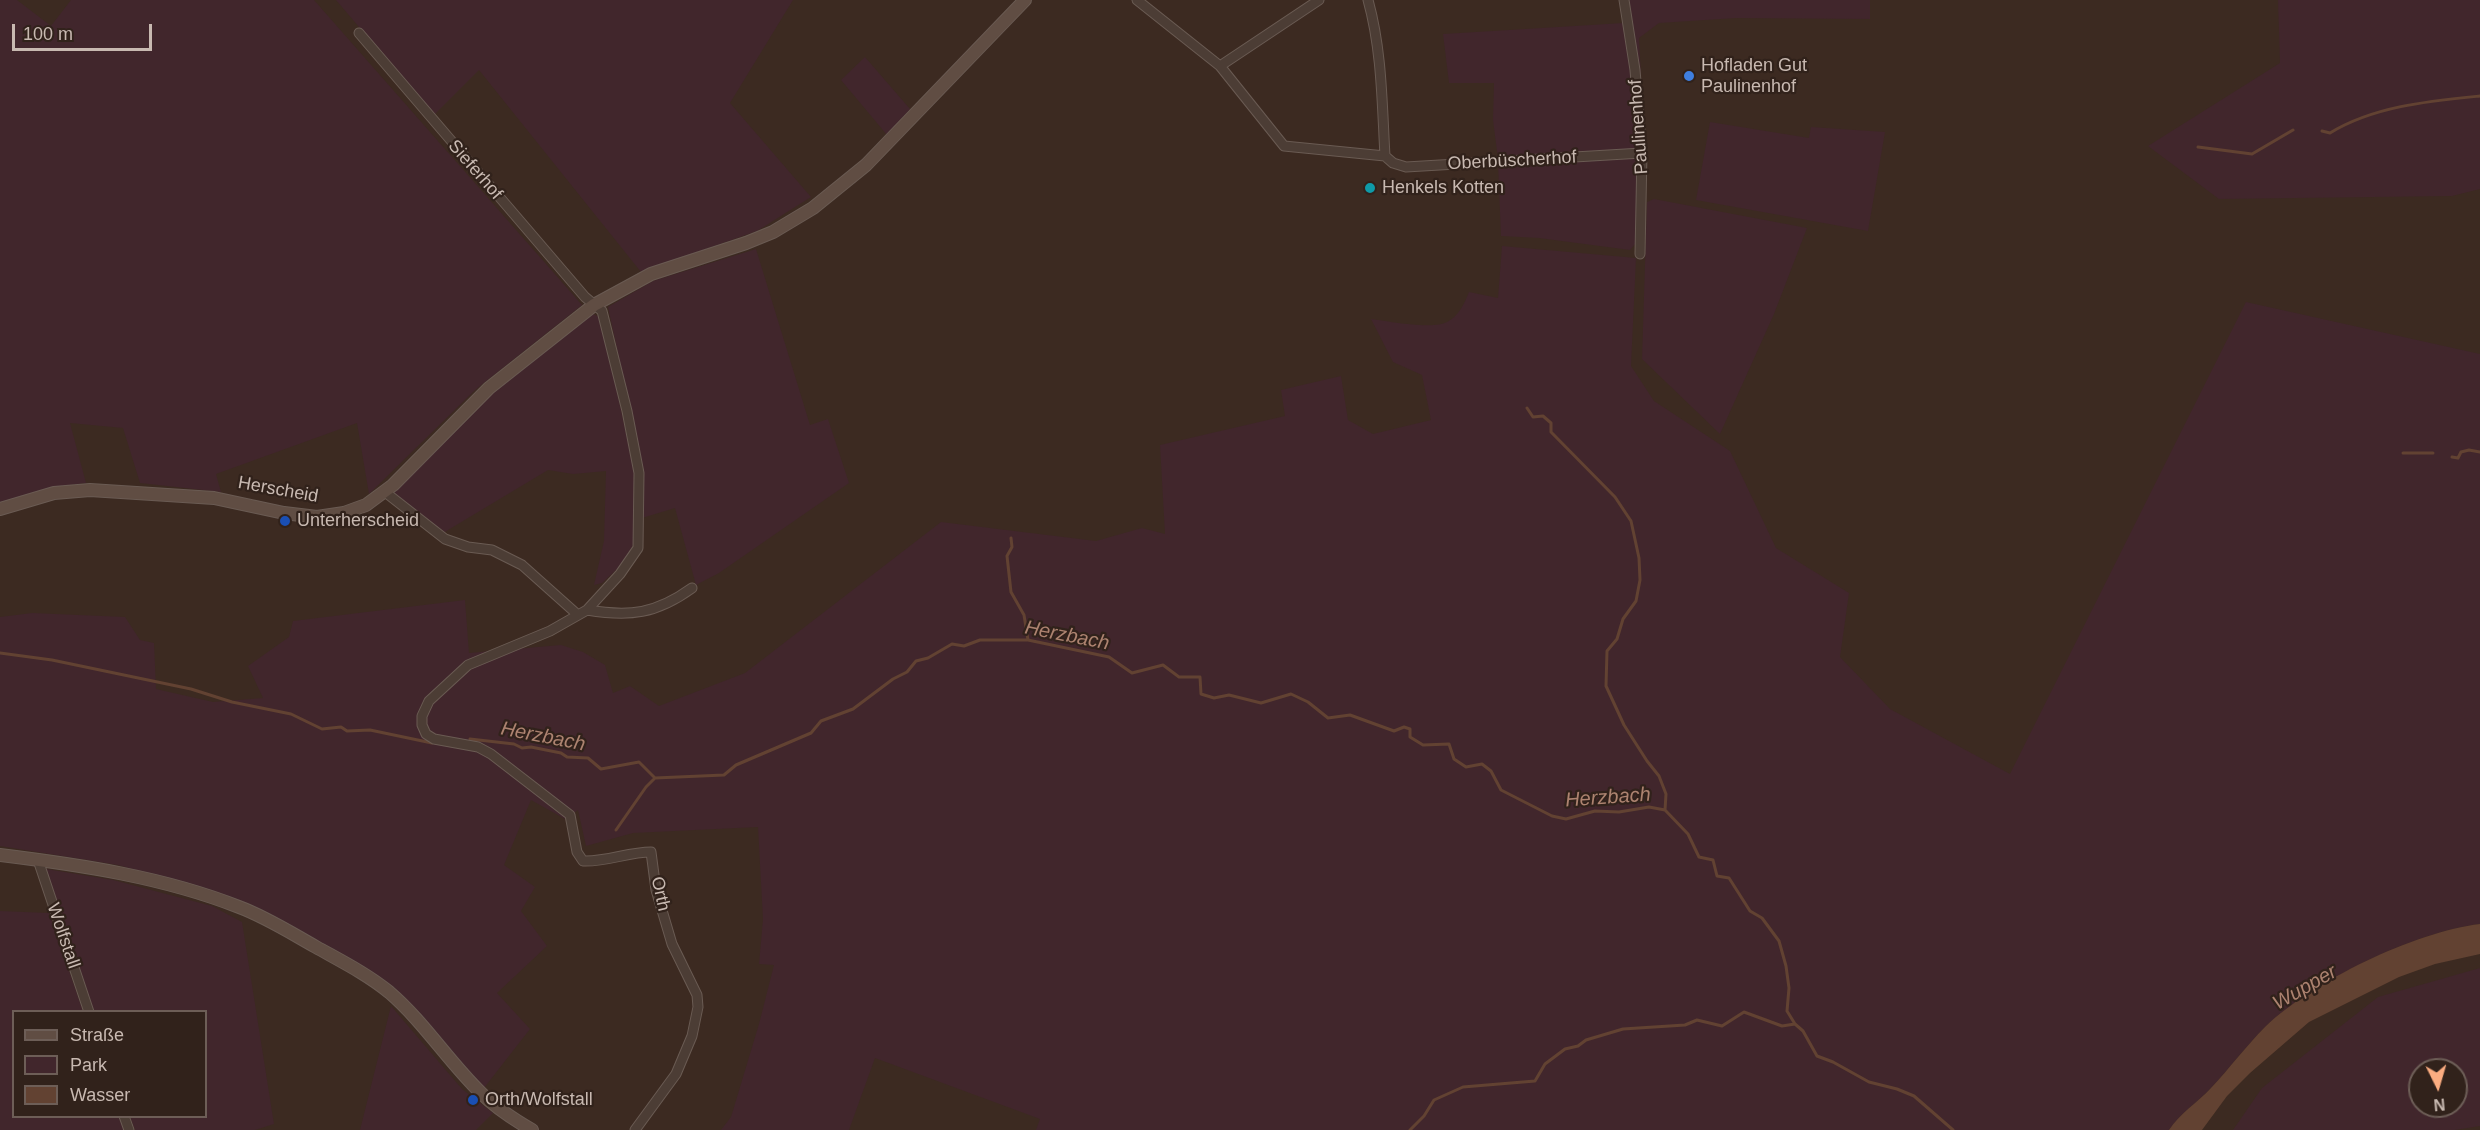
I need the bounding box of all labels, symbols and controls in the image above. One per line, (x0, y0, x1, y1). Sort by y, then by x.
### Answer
scale bar (15, 12, 154, 50)
text: 100 m (23, 24, 73, 44)
place label: Hofladen Gut Paulinenhof (1701, 55, 1807, 98)
marker: Hofladen Gut Paulinenhof (1682, 69, 1696, 83)
street label: Paulinenhof (1625, 79, 1653, 175)
street label: Sieferhof (443, 136, 507, 204)
street label: Oberbüscherhof (1447, 147, 1577, 175)
place label: Henkels Kotten (1382, 177, 1504, 199)
marker: Henkels Kotten (1363, 181, 1377, 195)
street label: Herscheid (236, 472, 320, 508)
place label: Unterherscheid (297, 510, 419, 532)
marker: Unterherscheid (278, 514, 292, 528)
water label: Herzbach (1023, 616, 1111, 656)
water label: Herzbach (499, 717, 587, 757)
water label: Herzbach (1564, 783, 1652, 813)
street label: Orth (646, 875, 674, 913)
street label: Wolfstall (42, 900, 84, 972)
water label: Wupper (2269, 960, 2341, 1016)
legend (12, 1010, 207, 1118)
text: Straße (70, 1025, 124, 1045)
text: Park (70, 1055, 107, 1075)
north arrow (2408, 1058, 2468, 1118)
text: Wasser (70, 1085, 130, 1105)
place label: Orth/Wolfstall (485, 1089, 593, 1111)
marker: Orth/Wolfstall (466, 1093, 480, 1107)
text: N (2433, 1095, 2446, 1113)

